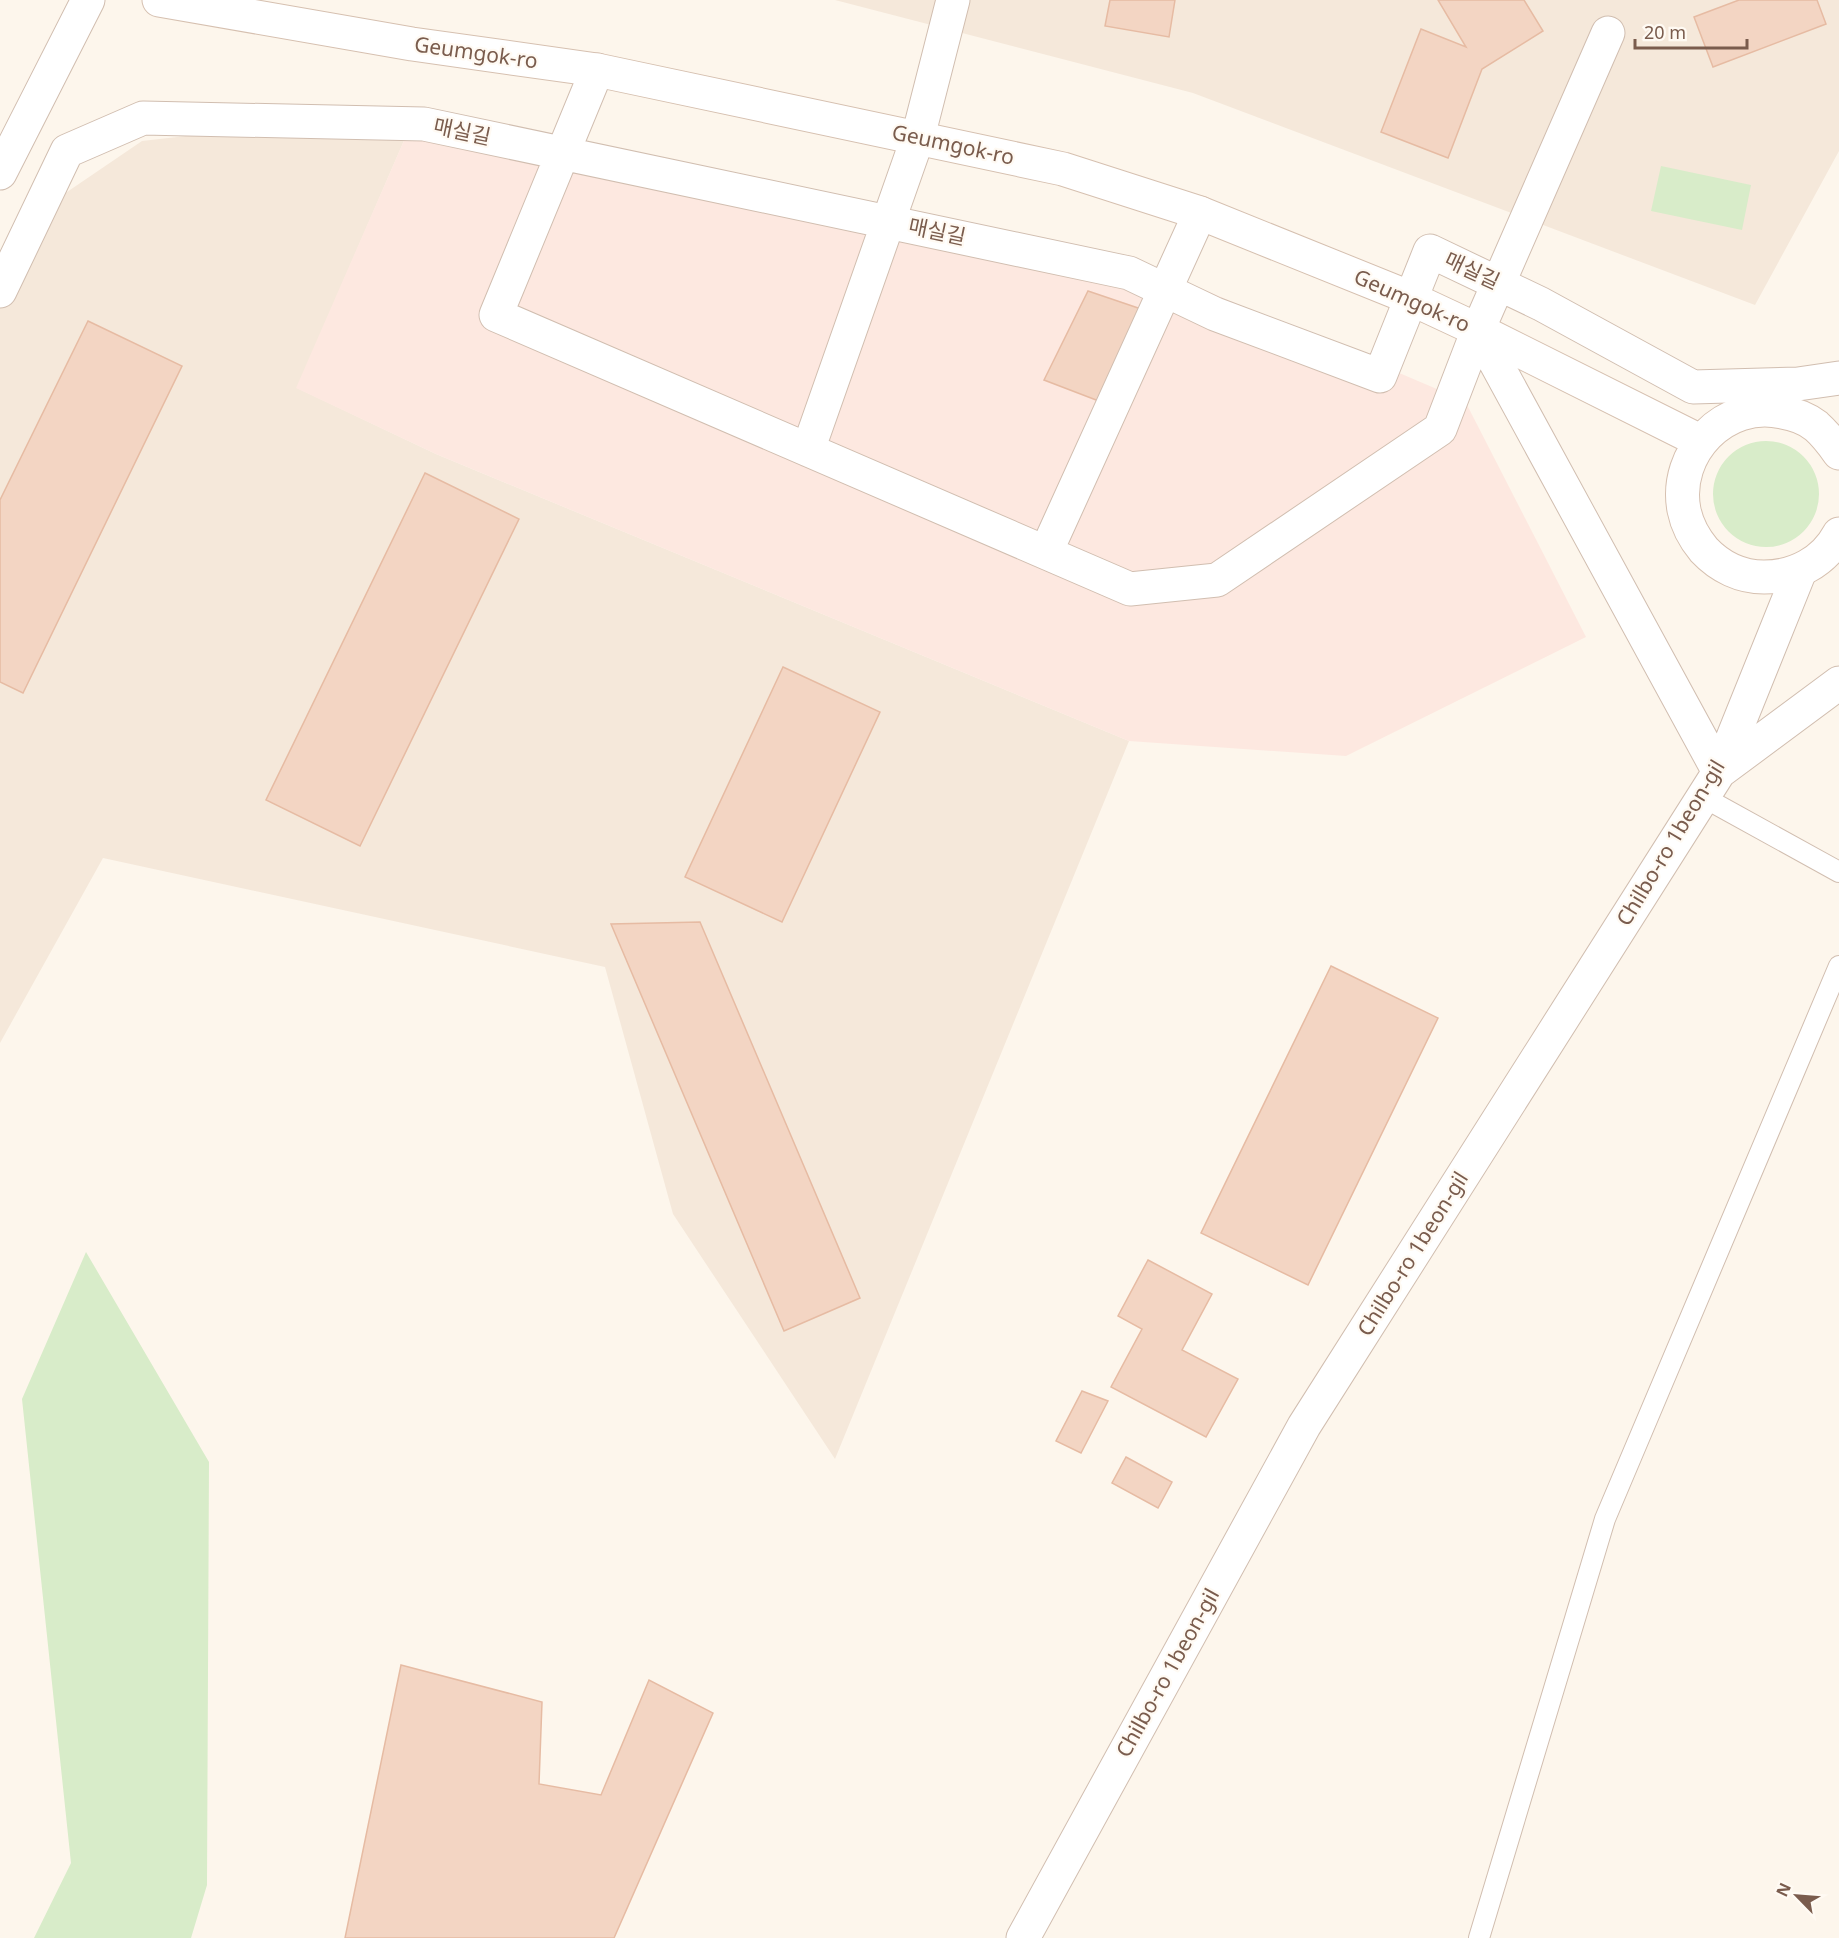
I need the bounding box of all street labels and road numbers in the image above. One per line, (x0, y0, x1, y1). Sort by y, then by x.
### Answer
street label: Geumgok-ro (413, 29, 540, 75)
street label: 매실길 (431, 111, 493, 151)
street label: Geumgok-ro (889, 117, 1017, 171)
street label: 매실길 (906, 211, 968, 251)
street label: 매실길 (1440, 245, 1505, 295)
street label: Geumgok-ro (1350, 262, 1475, 338)
street label: Chilbo-ro 1beon-gil (1610, 754, 1731, 931)
street label: Chilbo-ro 1beon-gil (1350, 1166, 1474, 1341)
street label: Chilbo-ro 1beon-gil (1109, 1583, 1225, 1762)

